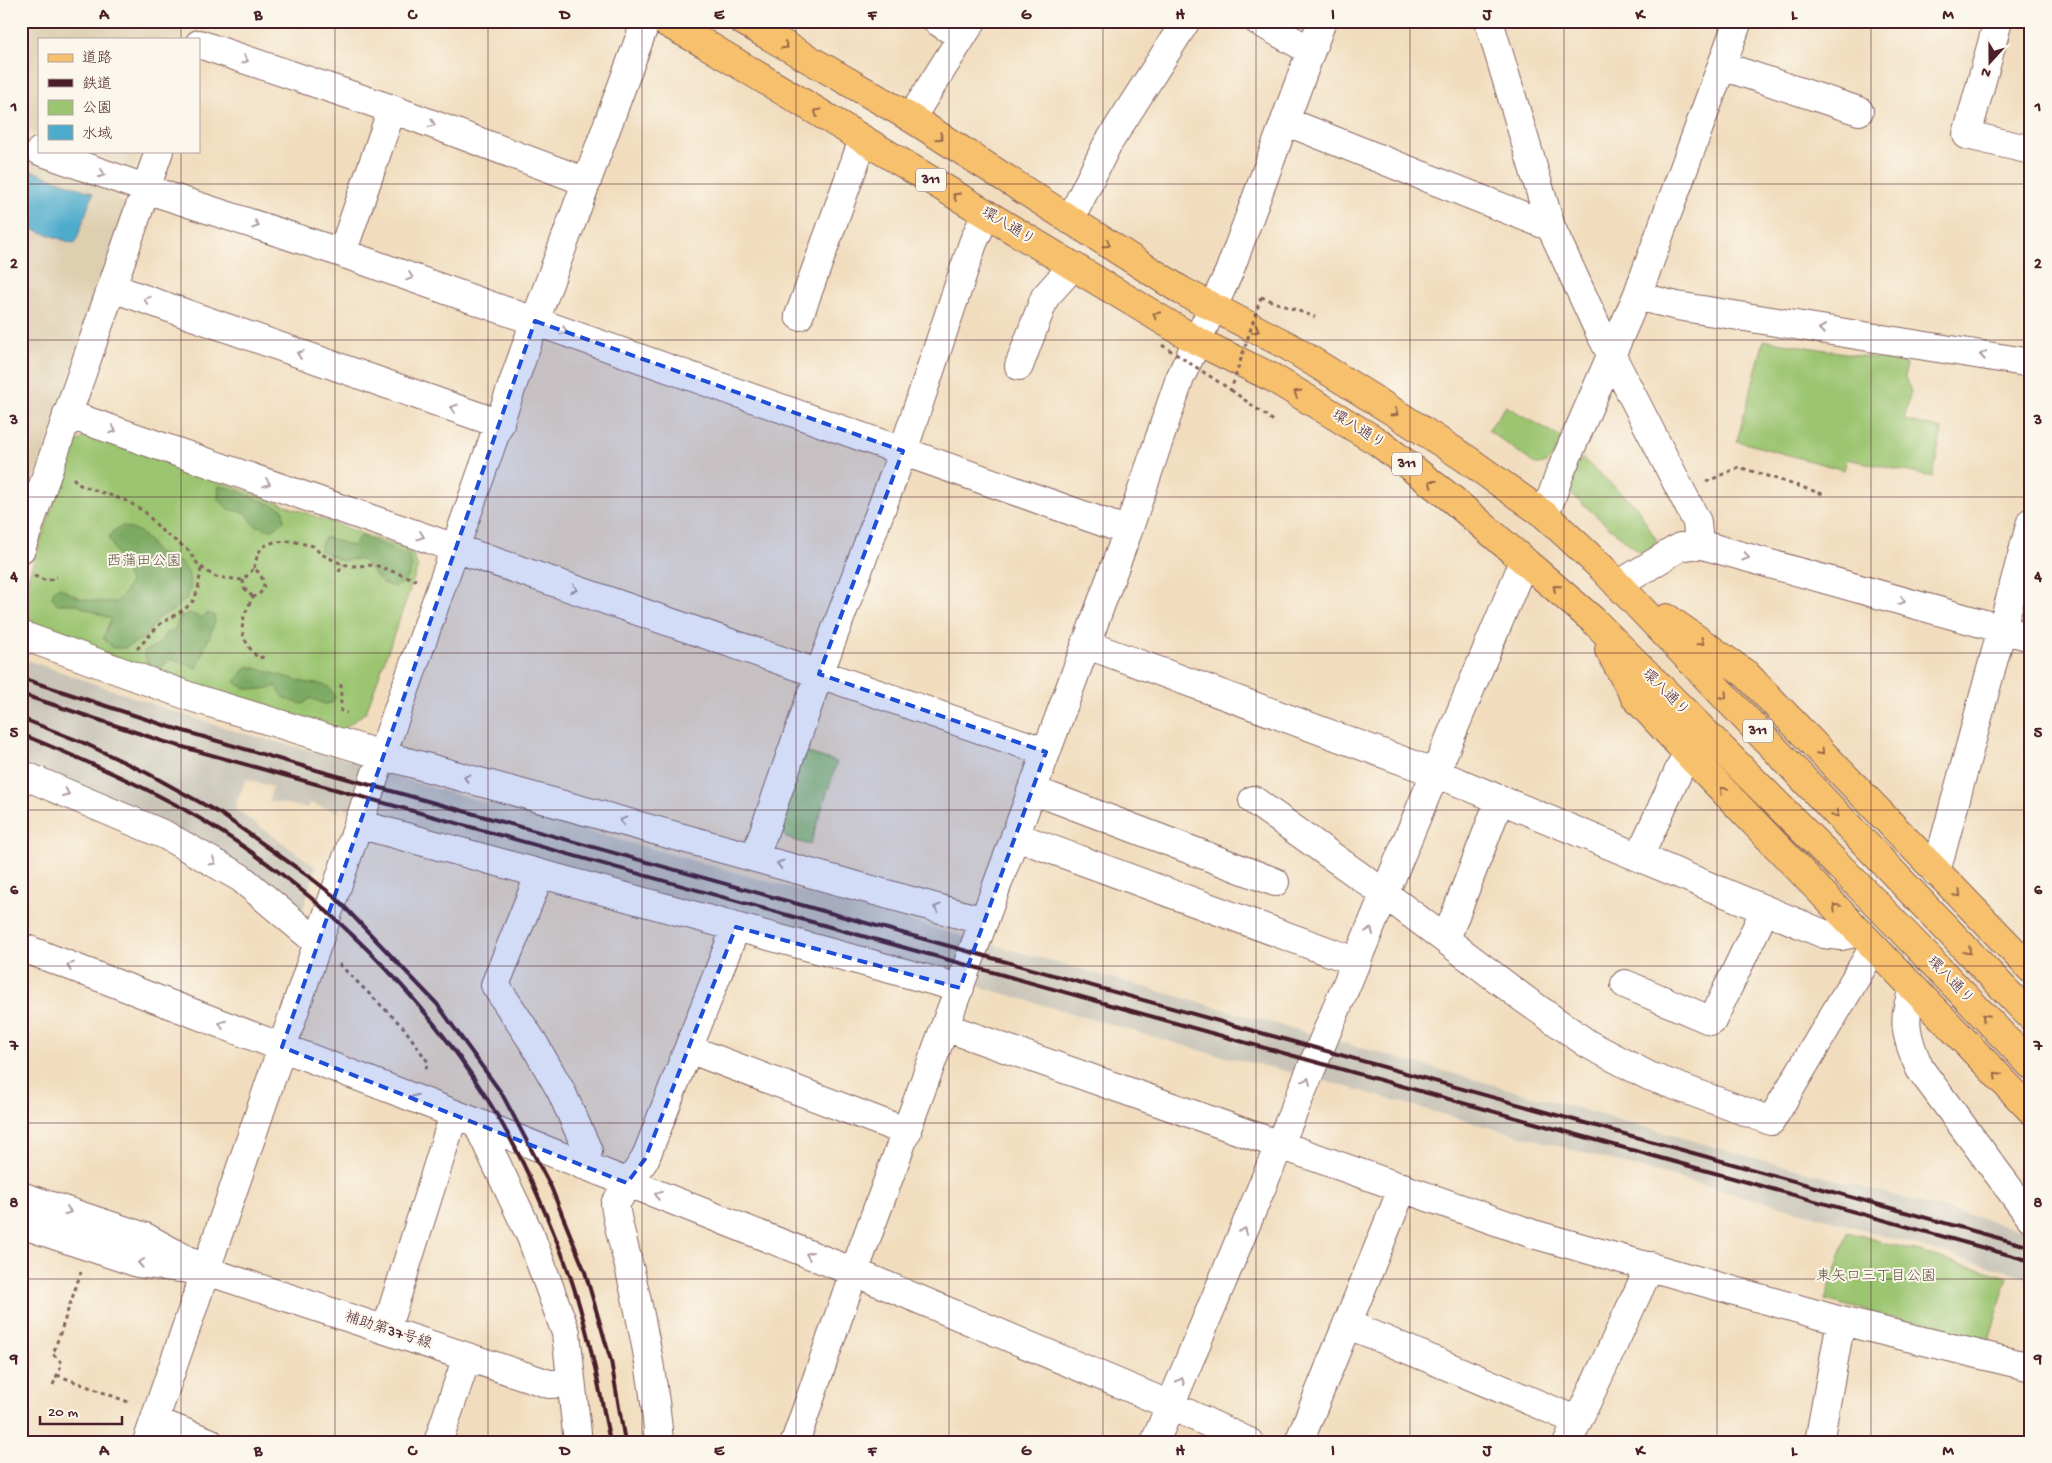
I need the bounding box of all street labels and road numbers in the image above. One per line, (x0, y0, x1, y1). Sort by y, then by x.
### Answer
road number: 311 (916, 168, 946, 192)
street label: 環八通り (978, 204, 1038, 250)
street label: 環八通り (1328, 406, 1388, 454)
road number: 311 (1392, 452, 1422, 476)
street label: 環八通り (1637, 665, 1693, 721)
road number: 311 (1743, 719, 1773, 742)
street label: 環八通り (1923, 953, 1977, 1009)
street label: 補助第37号線 (342, 1307, 434, 1354)

